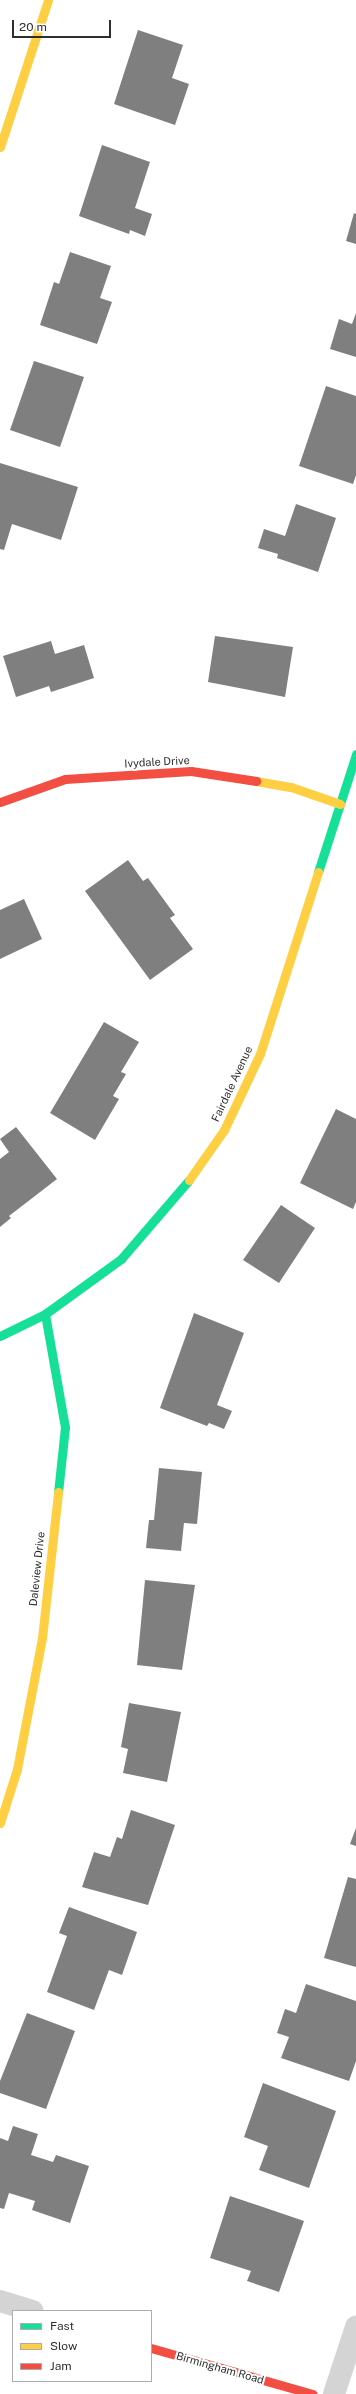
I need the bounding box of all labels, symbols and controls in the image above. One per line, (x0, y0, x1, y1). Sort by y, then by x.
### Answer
scale bar (14, 12, 113, 38)
text: 20 m (19, 20, 47, 34)
street label: Ivydale Drive (124, 754, 190, 770)
street label: Fairdale Avenue (209, 1044, 255, 1124)
street label: Daleview Drive (27, 1531, 47, 1607)
legend (12, 2310, 152, 2382)
text: Fast (50, 2319, 74, 2333)
text: Slow (50, 2339, 77, 2353)
street label: Birmingham Road (175, 2349, 265, 2387)
text: Jam (50, 2359, 72, 2373)

